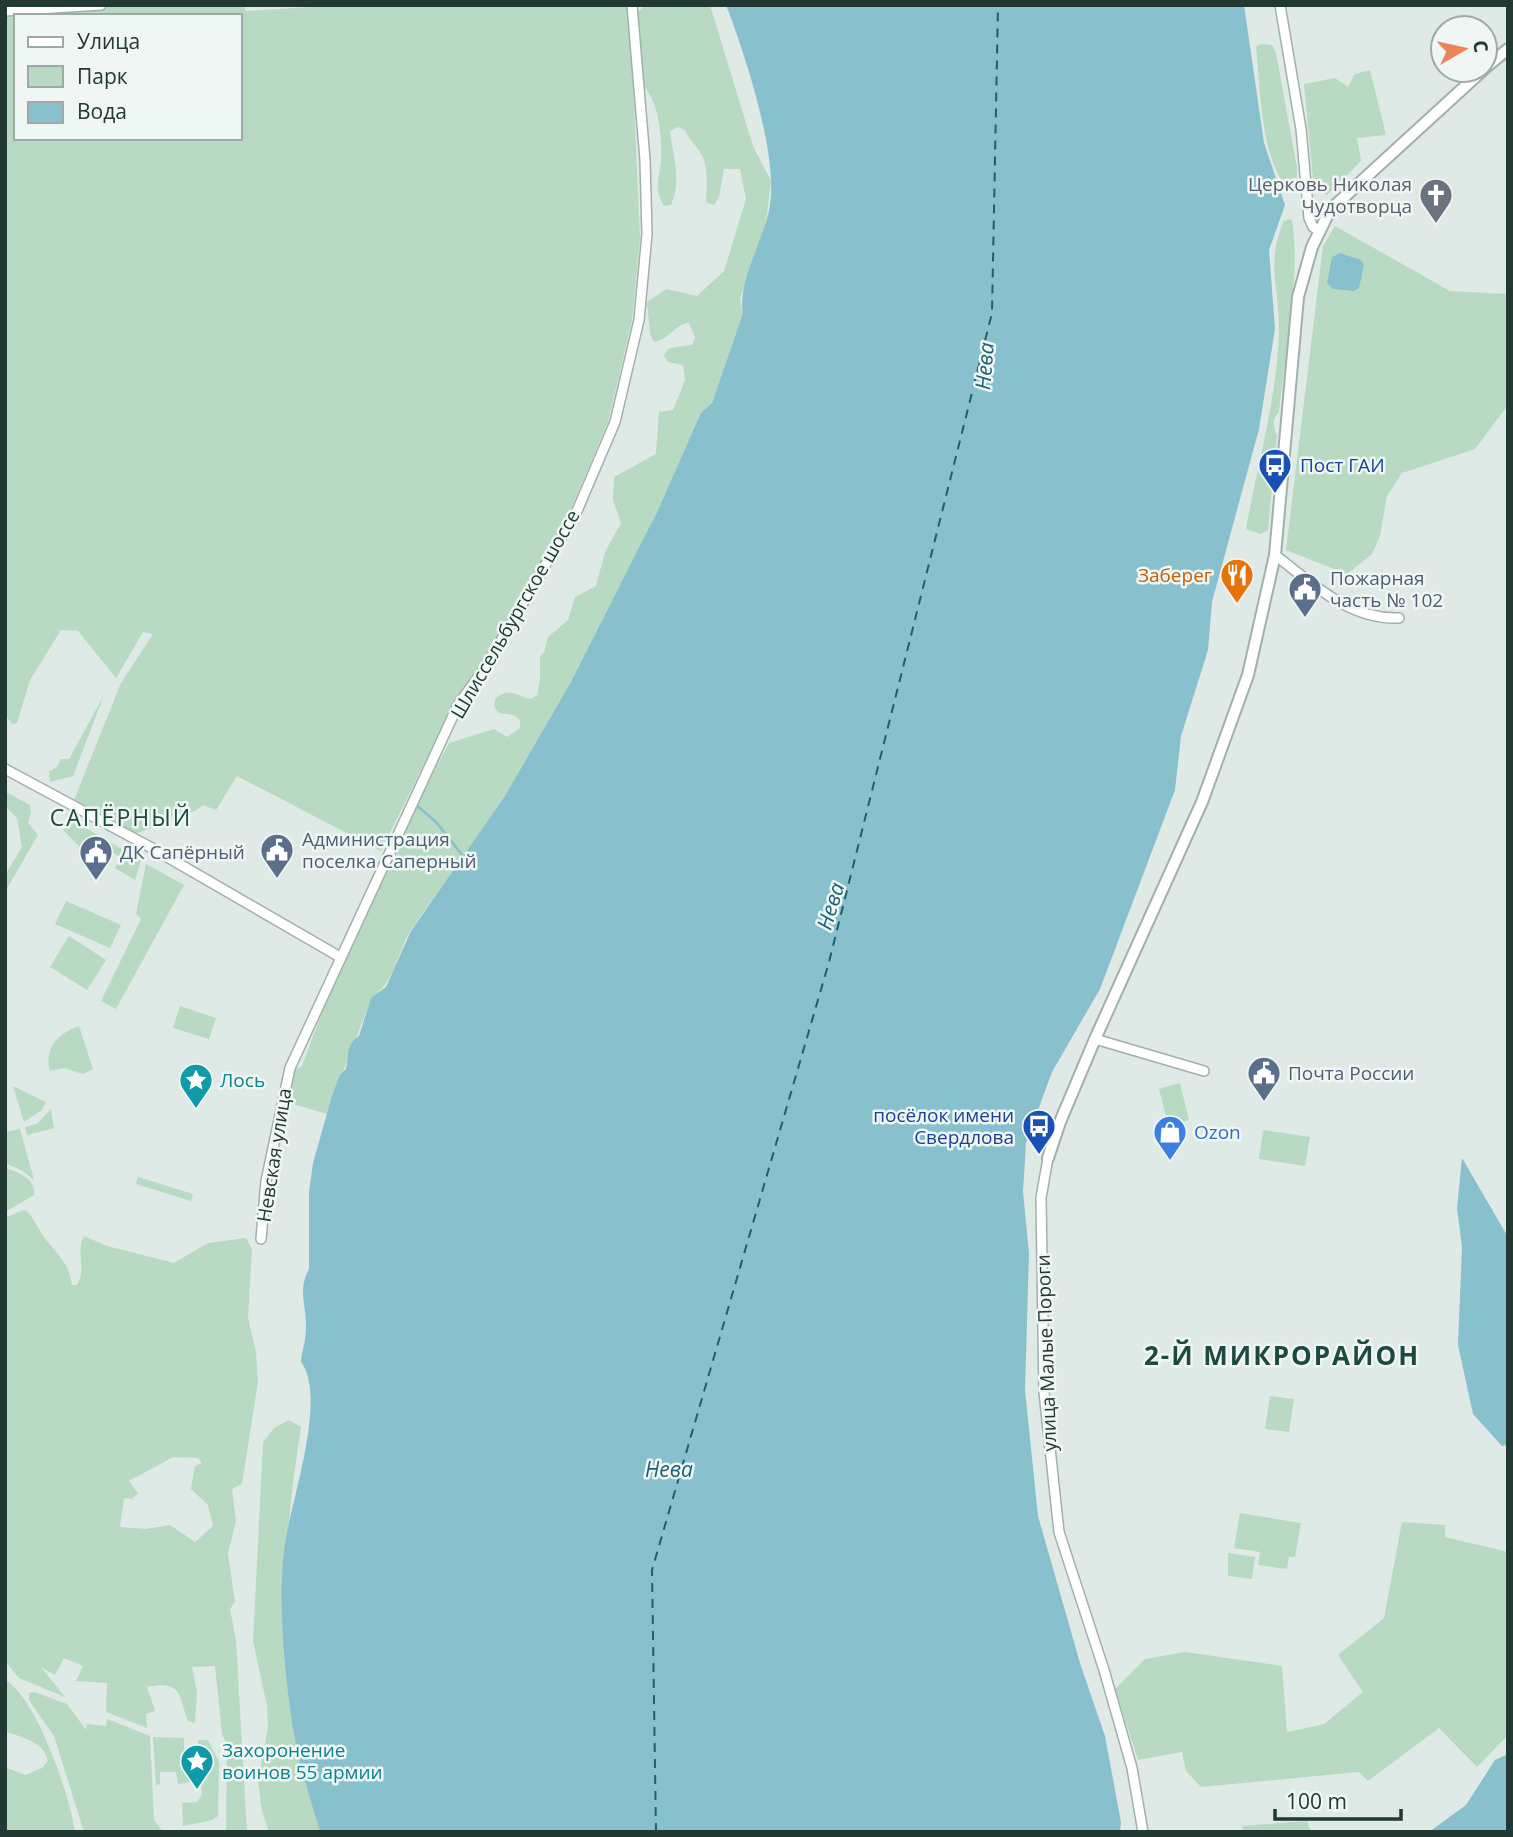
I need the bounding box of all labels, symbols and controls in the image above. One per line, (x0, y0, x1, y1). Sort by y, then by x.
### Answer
legend (14, 14, 242, 140)
north arrow (1429, 14, 1499, 84)
text: Улица (77, 27, 140, 55)
text: С (1467, 38, 1495, 54)
text: Парк (77, 62, 128, 90)
text: Вода (77, 97, 127, 125)
place label: Церковь Николая Чудотворца (1248, 171, 1412, 219)
church icon: Церковь Николая Чудотворца (1417, 176, 1455, 225)
water label: Нева (968, 341, 1000, 391)
bus stop icon: Пост ГАИ (1256, 446, 1294, 495)
place label: Пост ГАИ (1300, 452, 1385, 478)
street label: Шлиссельбургское шоссе (444, 505, 586, 723)
restaurant icon: Заберег (1218, 556, 1256, 605)
place label: Заберег (1138, 562, 1212, 588)
place label: Пожарная часть № 102 (1330, 565, 1443, 613)
public building icon: Пожарная часть № 102 (1286, 570, 1324, 619)
district label: САПЁРНЫЙ (50, 801, 192, 833)
place label: Администрация поселка Саперный (302, 826, 476, 874)
public building icon: Администрация поселка Саперный (258, 831, 296, 880)
public building icon: ДК Сапёрный (77, 833, 115, 882)
place label: ДК Сапёрный (120, 839, 245, 865)
water label: Нева (810, 879, 850, 933)
public building icon: Почта России (1245, 1054, 1283, 1103)
place label: Почта России (1288, 1060, 1414, 1086)
place icon: Лось (177, 1061, 215, 1110)
place label: Лось (220, 1067, 265, 1093)
street label: Невская улица (251, 1086, 297, 1224)
place label: посёлок имени Свердлова (873, 1102, 1014, 1150)
bus stop icon: посёлок имени Свердлова (1020, 1107, 1058, 1156)
shop icon: Ozon (1151, 1113, 1189, 1162)
place label: Ozon (1194, 1119, 1241, 1145)
street label: улица Малые Пороги (1030, 1254, 1062, 1452)
district label: 2-Й МИКРОРАЙОН (1144, 1337, 1420, 1373)
water label: Нева (645, 1455, 693, 1483)
place label: Захоронение воинов 55 армии (222, 1737, 383, 1785)
place icon: Захоронение воинов 55 армии (178, 1742, 216, 1791)
scale bar (1275, 1778, 1401, 1822)
text: 100 m (1286, 1787, 1347, 1815)

